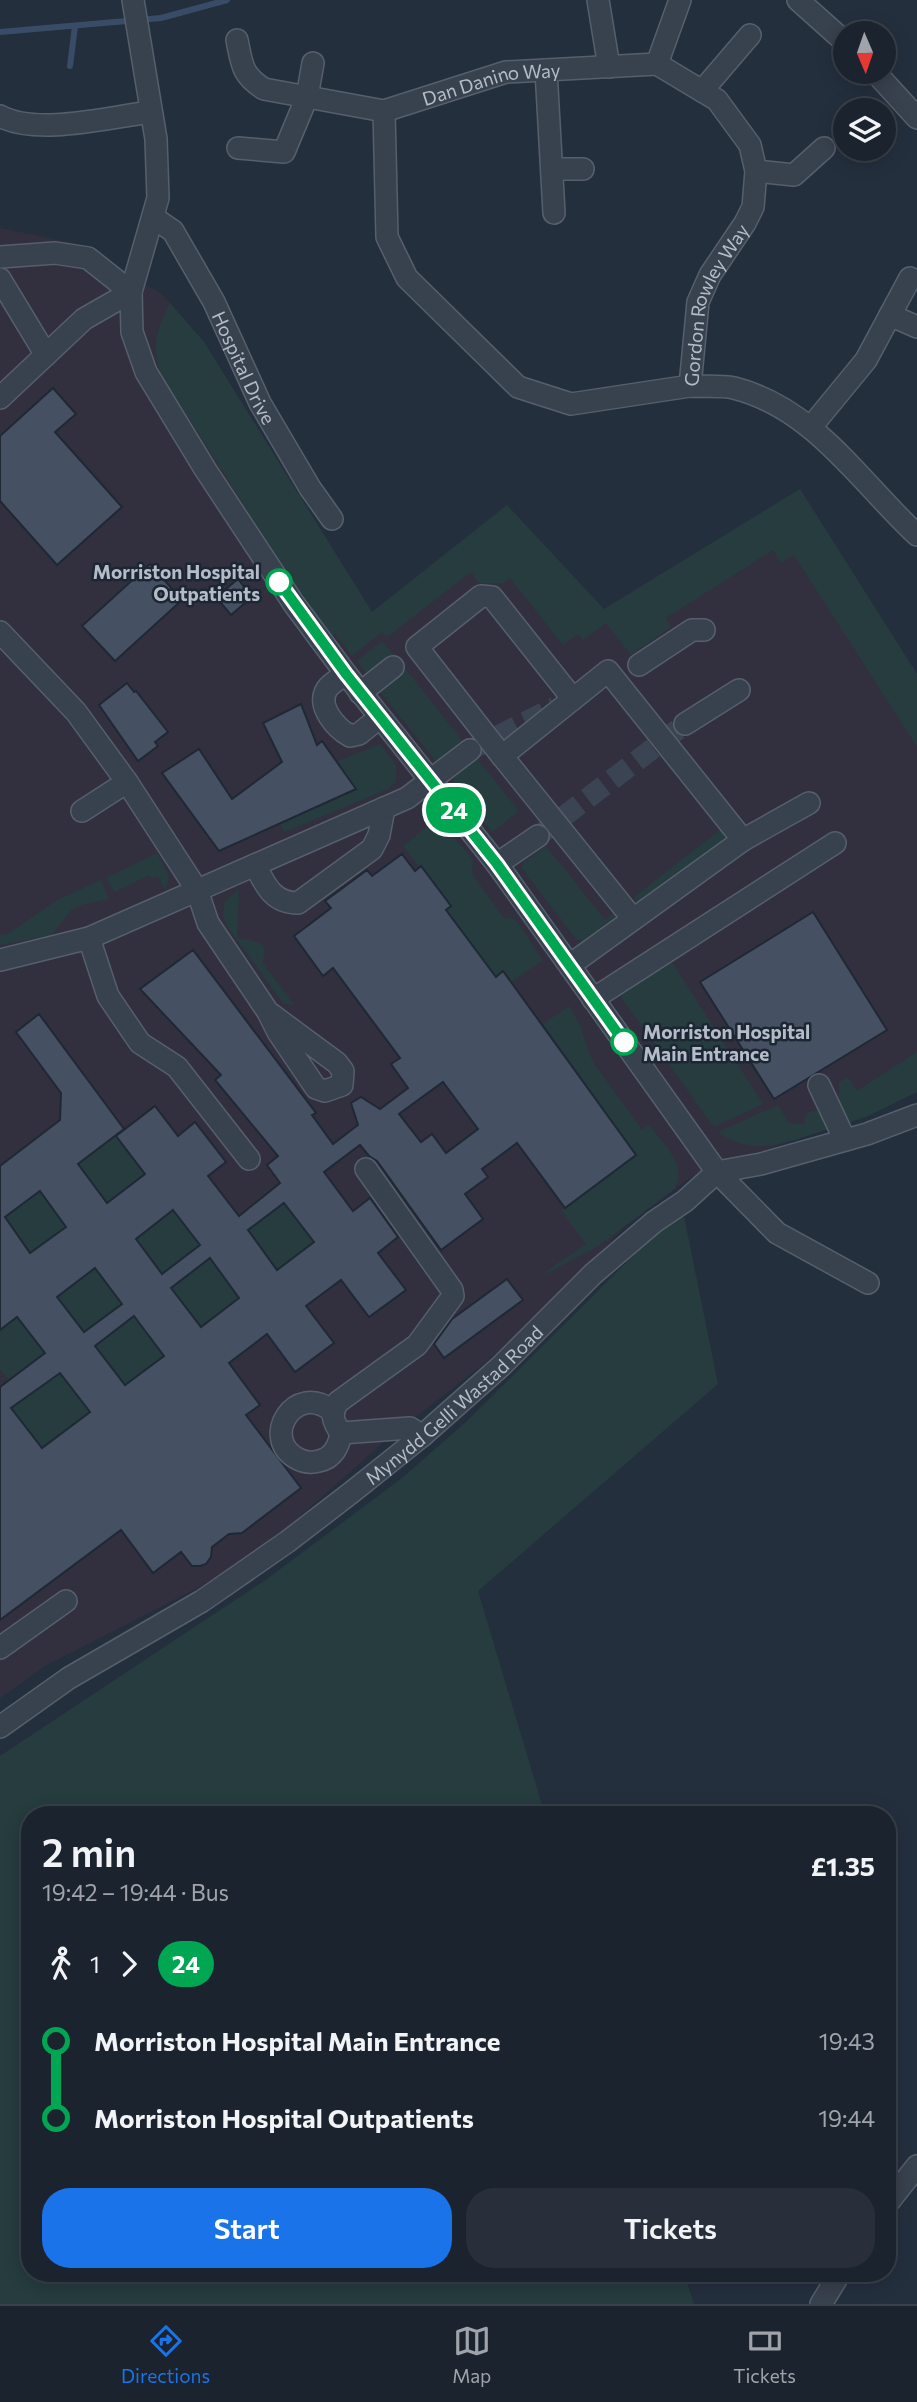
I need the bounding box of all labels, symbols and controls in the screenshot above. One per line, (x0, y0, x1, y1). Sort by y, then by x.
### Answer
north arrow (833, 21, 896, 84)
map controls (833, 21, 896, 161)
street label: Dan Danino Way (419, 58, 561, 110)
button: layers (833, 98, 896, 161)
street label: Gordon Rowley Way (679, 219, 753, 387)
street label: Hospital Drive (208, 307, 281, 428)
place label: Morriston Hospital Outpatients (93, 560, 260, 605)
marker: Morriston Hospital Outpatients (266, 569, 292, 595)
line badge: 24 (422, 787, 486, 833)
text: 24 (440, 795, 468, 824)
place label: Morriston Hospital Main Entrance (643, 1020, 810, 1065)
marker: Morriston Hospital Main Entrance (611, 1029, 637, 1055)
street label: Mynydd Gelli Wastad Road (360, 1320, 547, 1489)
text: 2 min (42, 1828, 136, 1875)
text: £1.35 (811, 1850, 875, 1881)
text: 19:42 – 19:44 · Bus (42, 1878, 229, 1906)
icon: walk (42, 1945, 80, 1983)
icon: forward (110, 1945, 148, 1983)
text: 24 (172, 1949, 200, 1978)
text: 1 (90, 1950, 100, 1978)
text: Morriston Hospital Main Entrance (94, 2025, 501, 2056)
text: 19:43 (819, 2027, 875, 2055)
text: Morriston Hospital Outpatients (94, 2102, 474, 2133)
text: 19:44 (818, 2104, 875, 2132)
button: Start (42, 2188, 452, 2268)
button: Tickets (466, 2188, 875, 2268)
tab: Directions (121, 2322, 210, 2387)
tab: Map (452, 2322, 491, 2387)
tab: Tickets (733, 2322, 796, 2387)

